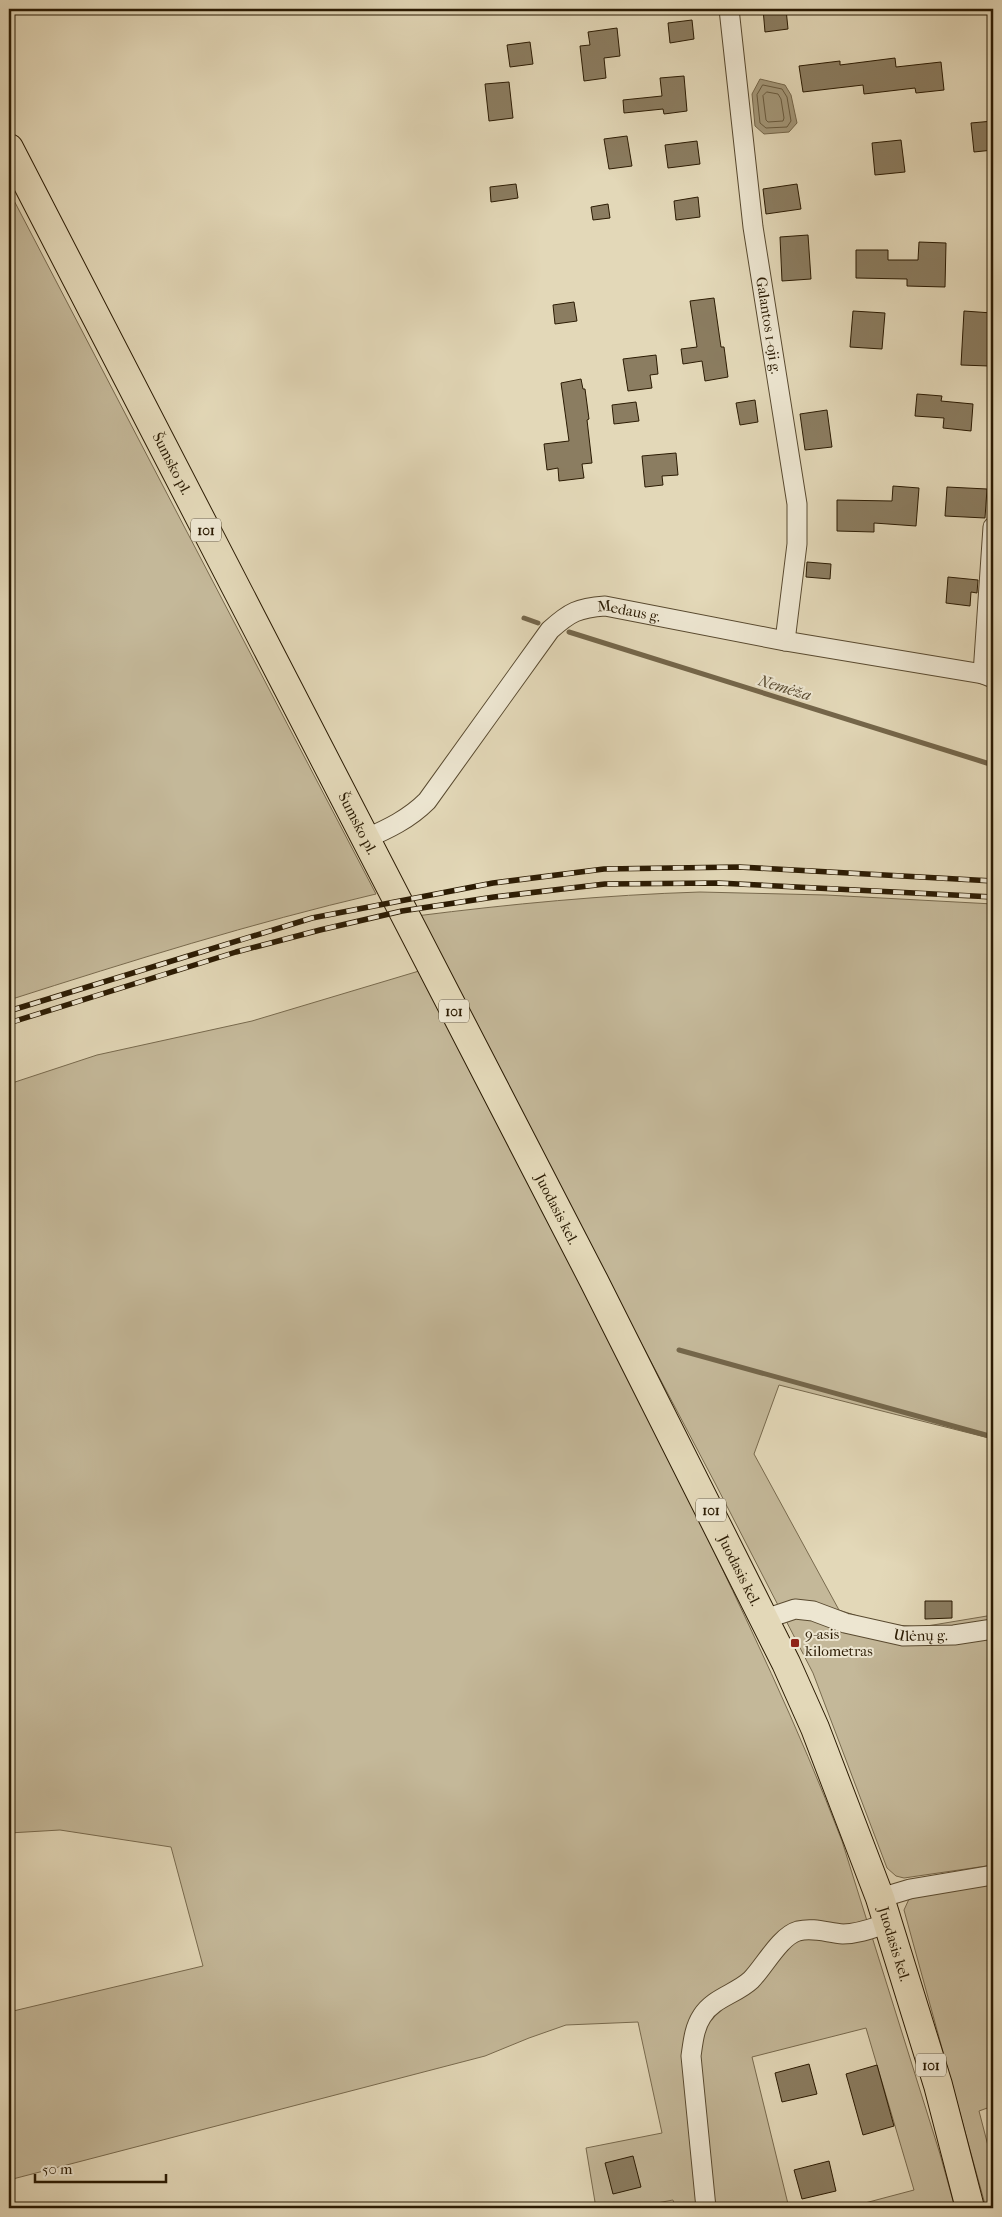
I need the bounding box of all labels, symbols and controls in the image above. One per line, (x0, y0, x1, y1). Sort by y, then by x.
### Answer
street label: Galantos 1-oji g. (752, 276, 785, 375)
street label: Šumsko pl. (148, 429, 195, 498)
road number: 101 (191, 518, 221, 542)
street label: Medaus g. (597, 597, 662, 626)
water label: Nemėža (755, 670, 814, 704)
street label: Šumsko pl. (334, 789, 381, 858)
road number: 101 (439, 999, 469, 1022)
street label: Juodasis kel. (531, 1170, 583, 1247)
road number: 101 (696, 1498, 726, 1522)
street label: Juodasis kel. (714, 1531, 765, 1609)
place label: 9-asis kilometras (805, 1625, 873, 1660)
street label: Ulėnų g. (892, 1625, 948, 1645)
marker: 9-asis kilometras (789, 1637, 801, 1649)
street label: Juodasis kel. (874, 1904, 914, 1984)
road number: 101 (916, 2054, 946, 2076)
scale bar (35, 2152, 166, 2184)
text: 50 m (42, 2160, 73, 2178)

